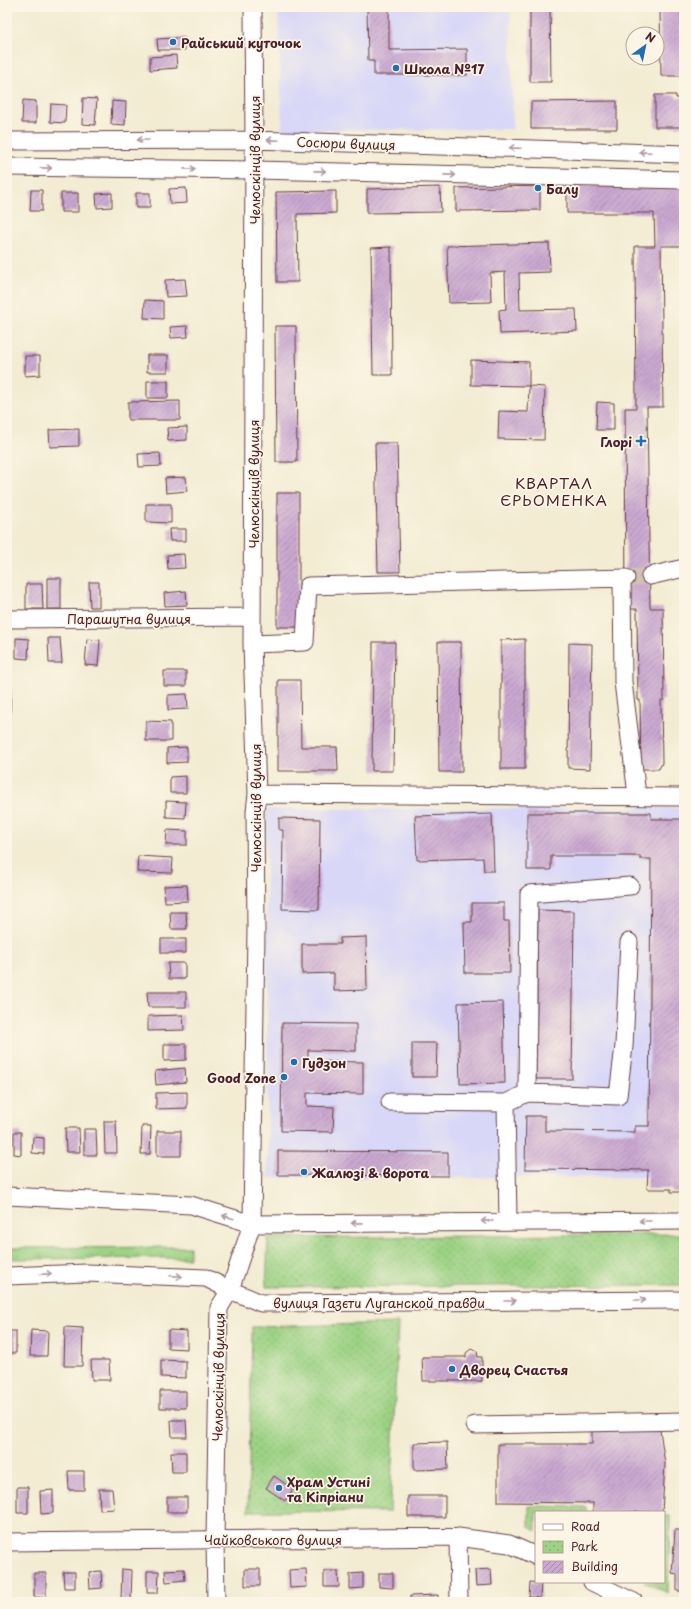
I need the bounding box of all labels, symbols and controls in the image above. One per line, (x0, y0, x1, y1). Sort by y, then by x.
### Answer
north arrow (625, 26, 665, 66)
text: N (642, 28, 659, 47)
place label: Райський куточок (181, 33, 302, 52)
marker: Райський куточок (168, 37, 178, 47)
place label: Школа №17 (404, 59, 484, 78)
marker: Школа №17 (391, 63, 401, 73)
street label: Челюскінців вулиця (245, 96, 264, 224)
street label: Сосюри вулиця (296, 132, 396, 154)
one-way arrow (137, 136, 150, 144)
one-way arrow (267, 136, 280, 144)
one-way arrow (509, 144, 522, 152)
one-way arrow (639, 149, 652, 156)
one-way arrow (39, 164, 52, 171)
one-way arrow (183, 165, 196, 173)
one-way arrow (313, 167, 326, 175)
one-way arrow (443, 171, 456, 178)
place label: Балу (546, 179, 579, 198)
marker: Балу (533, 183, 543, 193)
street label: Челюскінців вулиця (244, 420, 263, 548)
place label: Глорі (600, 432, 632, 451)
marker: Глорі (635, 435, 647, 447)
district label: КВАРТАЛ ЄРЬОМЕНКА (500, 471, 608, 511)
street label: Парашутна вулиця (67, 609, 191, 628)
street label: Челюскінців вулиця (246, 744, 265, 872)
place label: Гудзон (302, 1053, 346, 1072)
marker: Гудзон (289, 1057, 299, 1067)
place label: Good Zone (207, 1068, 277, 1087)
marker: Good Zone (279, 1072, 289, 1082)
place label: Жалюзі & ворота (311, 1163, 429, 1182)
marker: Жалюзі & ворота (299, 1167, 309, 1177)
one-way arrow (222, 1212, 235, 1220)
one-way arrow (481, 1217, 494, 1225)
one-way arrow (639, 1217, 652, 1225)
one-way arrow (351, 1219, 364, 1226)
one-way arrow (39, 1271, 52, 1278)
one-way arrow (169, 1273, 182, 1280)
street label: вулиця Газєти Луганской правди (273, 1293, 485, 1312)
one-way arrow (633, 1296, 646, 1304)
one-way arrow (503, 1297, 516, 1305)
street label: Челюскінців вулиця (207, 1312, 229, 1442)
place label: Дворец Счастья (459, 1360, 568, 1379)
marker: Дворец Счастья (447, 1364, 457, 1374)
place label: Храм Устині та Кіпріани (287, 1472, 370, 1506)
marker: Храм Устині та Кіпріани (274, 1483, 284, 1493)
legend (535, 1511, 665, 1583)
text: Road (571, 1517, 600, 1535)
street label: Чайковського вулиця (204, 1530, 342, 1549)
text: Park (571, 1537, 598, 1555)
text: Building (571, 1557, 618, 1575)

